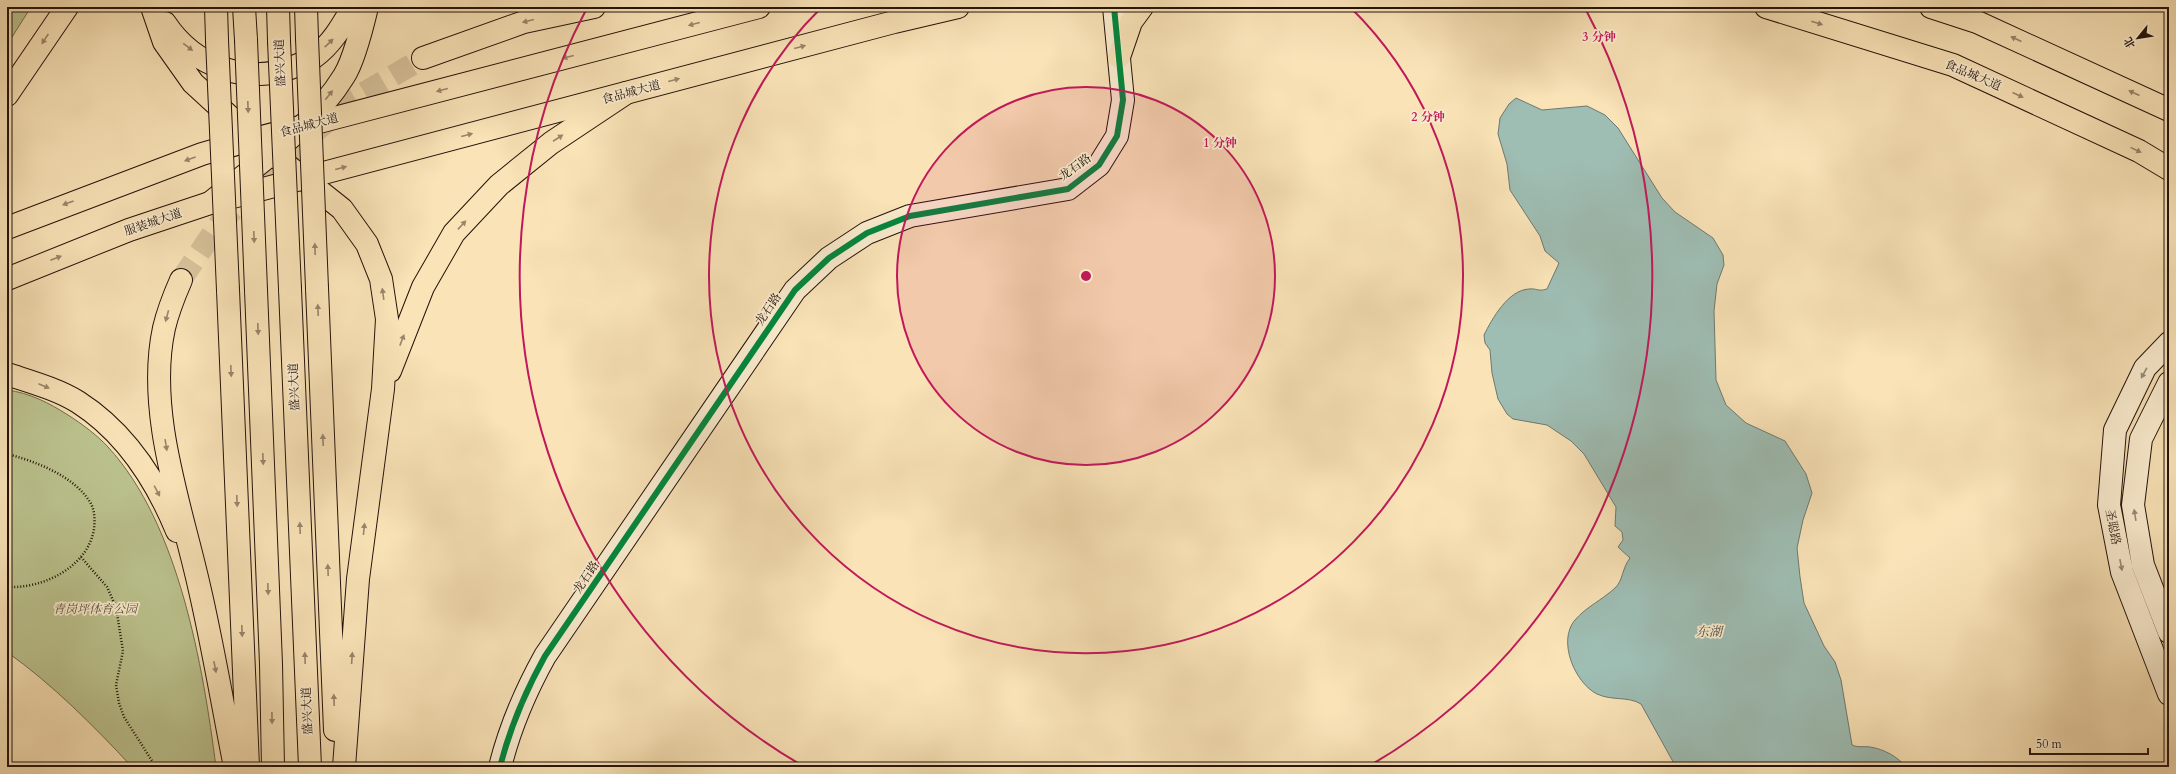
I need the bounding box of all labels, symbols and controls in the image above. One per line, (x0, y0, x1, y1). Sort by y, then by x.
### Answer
one-way arrow (522, 18, 534, 24)
north arrow (2118, 18, 2158, 58)
one-way arrow (1811, 20, 1823, 26)
one-way arrow (688, 21, 700, 27)
text: 3 分钟 (1582, 29, 1616, 45)
one-way arrow (41, 34, 49, 44)
text: 北 (2121, 34, 2139, 51)
one-way arrow (2010, 36, 2021, 42)
one-way arrow (324, 38, 334, 48)
street label: 盛兴大道 (271, 39, 289, 87)
one-way arrow (183, 43, 194, 52)
one-way arrow (794, 44, 806, 50)
one-way arrow (562, 54, 574, 60)
street label: 食品城大道 (1942, 56, 2004, 94)
street label: 食品城大道 (600, 77, 662, 107)
one-way arrow (668, 77, 680, 83)
one-way arrow (436, 87, 449, 93)
one-way arrow (325, 90, 333, 101)
one-way arrow (2128, 90, 2139, 96)
one-way arrow (2012, 92, 2023, 98)
one-way arrow (245, 101, 252, 113)
text: 2 分钟 (1411, 109, 1445, 125)
street label: 食品城大道 (278, 110, 340, 140)
one-way arrow (461, 132, 473, 138)
one-way arrow (552, 134, 563, 142)
text: 1 分钟 (1203, 135, 1237, 151)
one-way arrow (2130, 147, 2141, 153)
street label: 龙石路 (1056, 150, 1094, 184)
one-way arrow (183, 156, 195, 162)
one-way arrow (335, 165, 348, 171)
one-way arrow (61, 201, 73, 207)
street label: 服装城大道 (122, 205, 184, 239)
one-way arrow (457, 220, 466, 230)
one-way arrow (251, 231, 257, 244)
one-way arrow (312, 243, 319, 255)
one-way arrow (50, 255, 62, 261)
centre of rings (1079, 269, 1093, 283)
one-way arrow (380, 288, 386, 300)
street label: 龙石路 (751, 290, 785, 328)
one-way arrow (314, 304, 321, 316)
one-way arrow (164, 310, 170, 323)
one-way arrow (255, 323, 261, 336)
one-way arrow (399, 334, 405, 345)
street label: 盛兴大道 (285, 363, 303, 411)
one-way arrow (228, 365, 235, 377)
one-way arrow (2140, 367, 2147, 379)
one-way arrow (38, 383, 50, 390)
one-way arrow (320, 433, 326, 446)
one-way arrow (163, 439, 169, 451)
one-way arrow (260, 453, 266, 466)
one-way arrow (154, 485, 160, 497)
one-way arrow (233, 495, 240, 507)
street label: 圣聪路 (2102, 508, 2124, 546)
one-way arrow (2132, 509, 2138, 521)
one-way arrow (296, 522, 303, 534)
one-way arrow (361, 523, 367, 535)
street label: 龙石路 (569, 558, 603, 596)
one-way arrow (2118, 558, 2124, 571)
one-way arrow (325, 564, 332, 576)
one-way arrow (265, 583, 272, 595)
park label: 青岗坪体育公园 (53, 601, 139, 617)
water label: 东湖 (1696, 623, 1724, 641)
one-way arrow (239, 625, 245, 638)
one-way arrow (302, 651, 308, 664)
one-way arrow (349, 652, 356, 664)
one-way arrow (213, 661, 219, 674)
street label: 盛兴大道 (298, 687, 316, 735)
one-way arrow (330, 694, 337, 706)
one-way arrow (269, 712, 275, 725)
scale bar (2030, 730, 2148, 756)
text: 50 m (2036, 736, 2063, 752)

